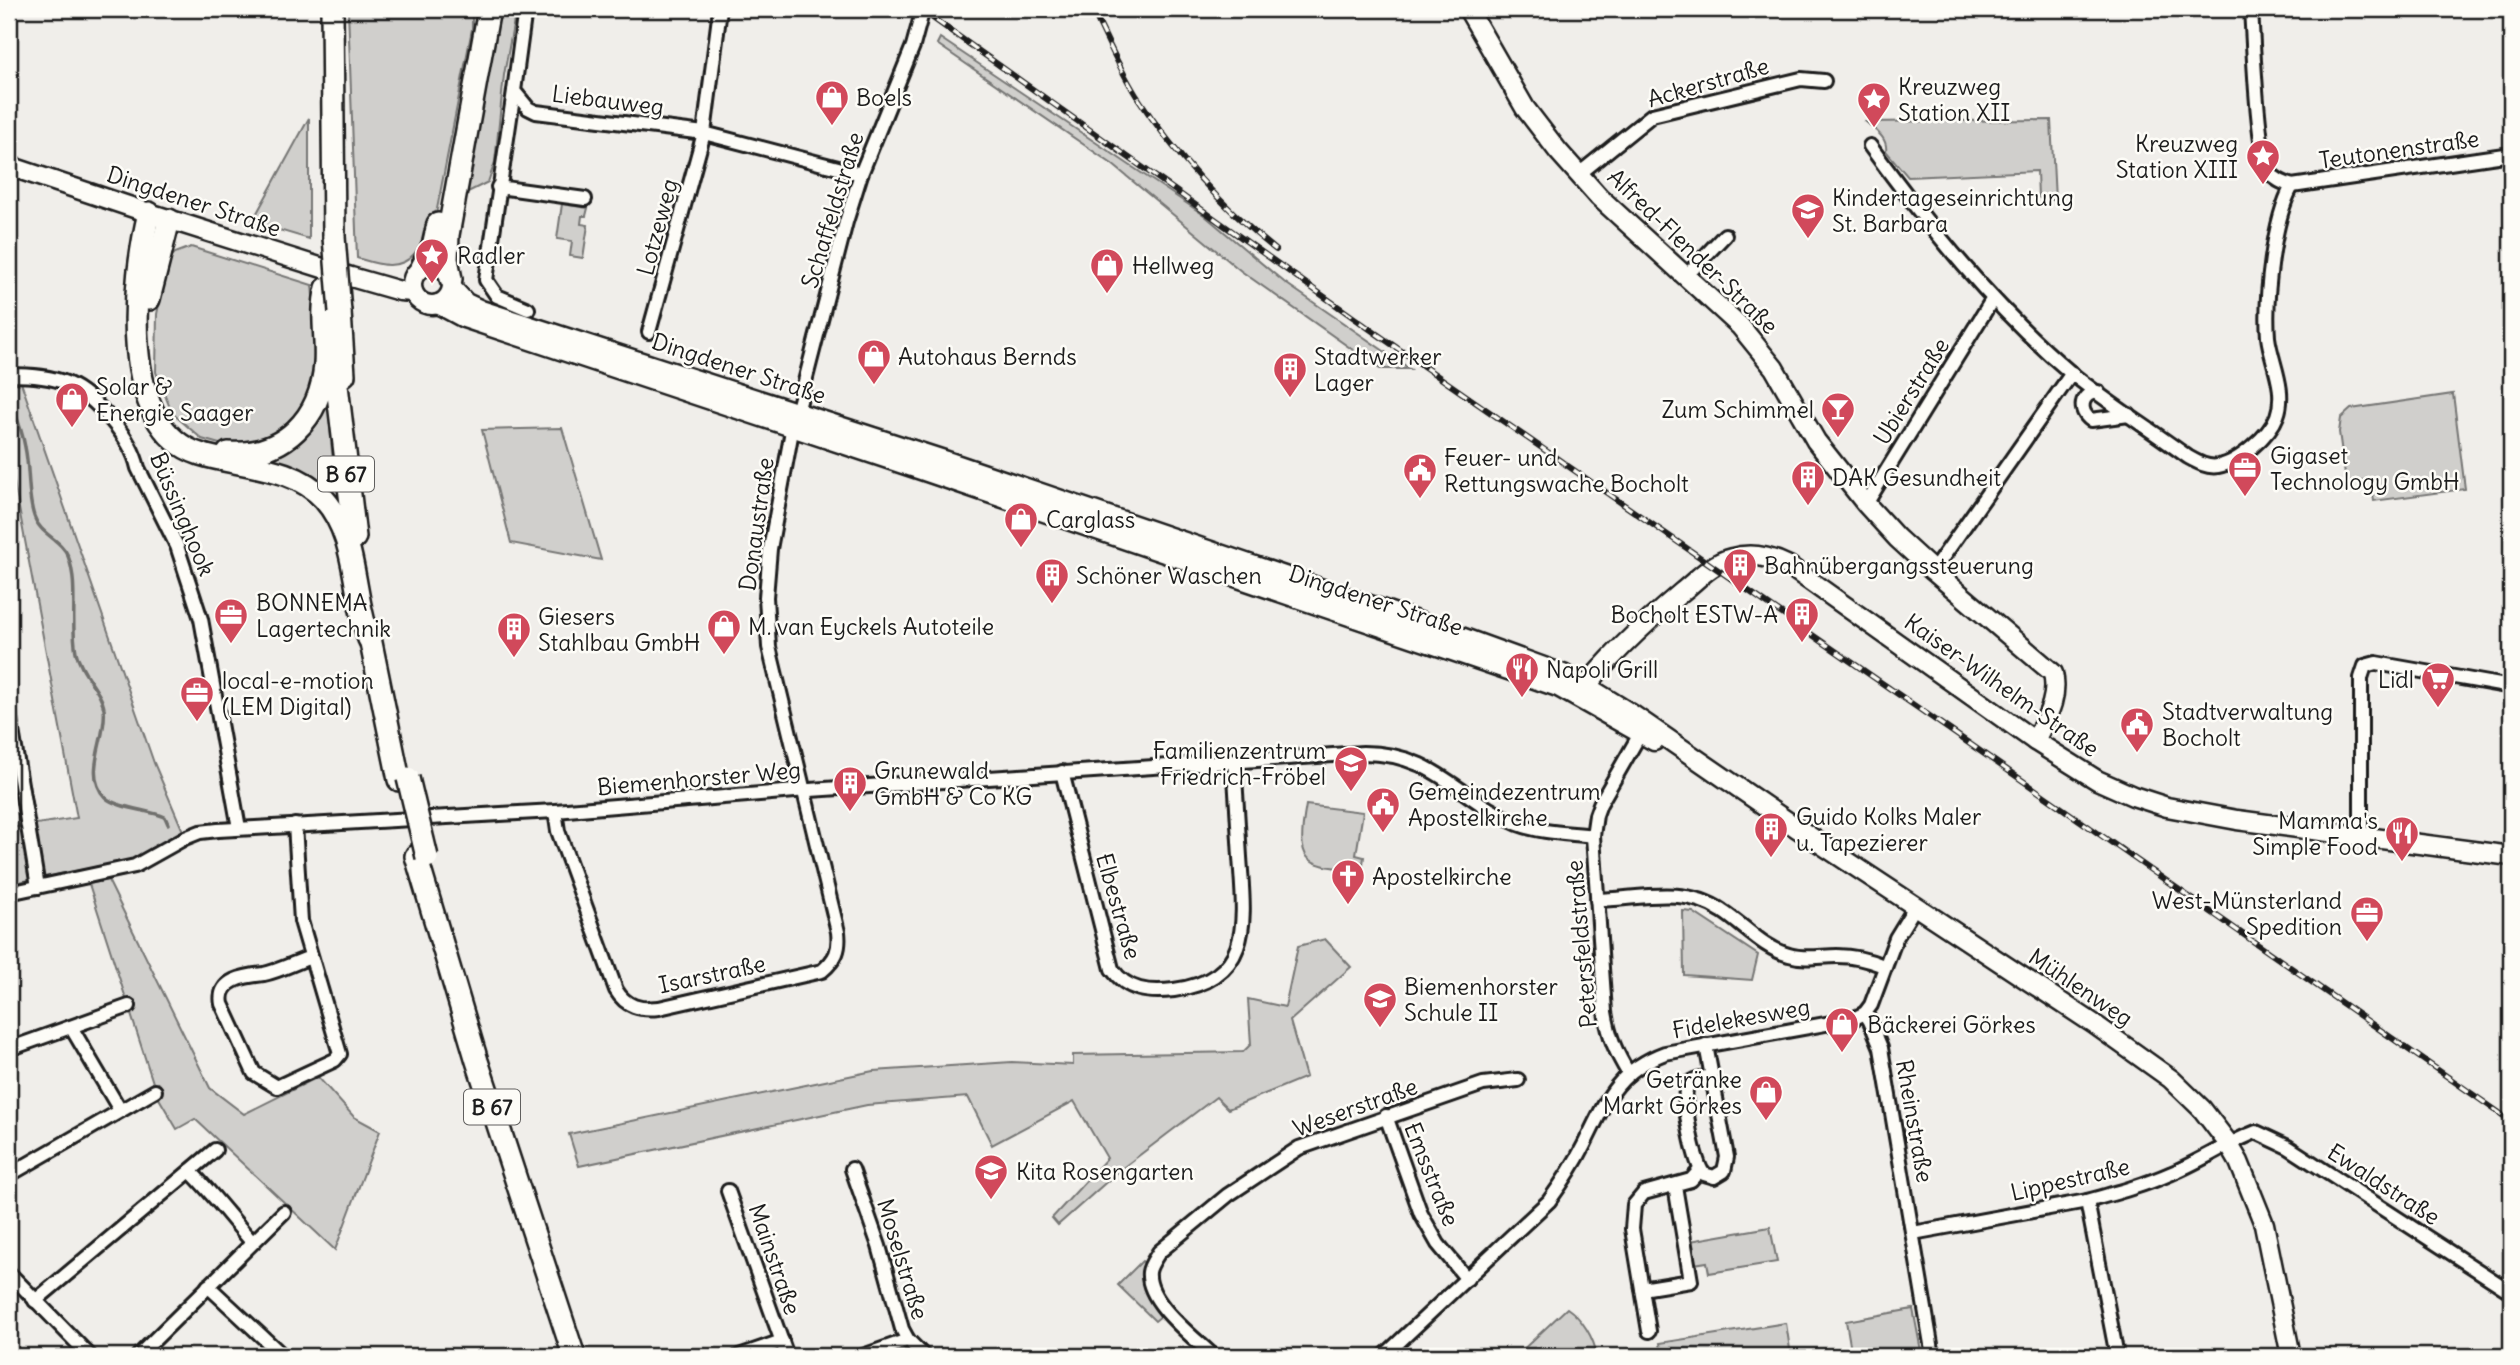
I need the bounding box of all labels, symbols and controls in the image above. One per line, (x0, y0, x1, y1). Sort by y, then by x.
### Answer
street label: Ackerstraße (1644, 51, 1772, 113)
place label: Kreuzweg Station XII (1898, 72, 2010, 127)
shop icon: Boels (813, 78, 851, 127)
street label: Liebauweg (550, 79, 666, 121)
place icon: Kreuzweg Station XII (1855, 80, 1893, 129)
place label: Boels (856, 83, 912, 112)
street label: Teutonenstraße (2317, 123, 2481, 175)
street label: Schaffeldstraße (794, 128, 870, 292)
place label: Kreuzweg Station XIII (2116, 129, 2238, 184)
place icon: Kreuzweg Station XIII (2244, 137, 2282, 186)
street label: Dingdener Straße (103, 159, 285, 243)
street label: Alfred-Flender-Straße (1602, 162, 1784, 340)
street label: Lotzeweg (630, 175, 684, 279)
place label: Kindertageseinrichtung St. Barbara (1832, 183, 2074, 238)
school or university icon: Kindertageseinrichtung St. Barbara (1789, 191, 1827, 240)
place icon: Radler (413, 236, 451, 285)
place label: Radler (457, 241, 526, 270)
shop icon: Hellweg (1088, 246, 1126, 295)
place label: Hellweg (1132, 251, 1214, 280)
street label: Dingdener Straße (648, 326, 830, 410)
street label: Ubierstraße (1867, 332, 1955, 450)
shop icon: Autohaus Bernds (855, 337, 893, 386)
place label: Autohaus Bernds (898, 342, 1077, 371)
place label: Stadtwerker Lager (1314, 342, 1442, 397)
building icon: Stadtwerker Lager (1271, 350, 1309, 399)
place label: Solar & Energie Saager (96, 372, 254, 427)
shop icon: Solar & Energie Saager (53, 380, 91, 429)
bar icon: Zum Schimmel (1819, 390, 1857, 439)
place label: Zum Schimmel (1662, 395, 1814, 424)
place label: Gigaset Technology GmbH (2270, 441, 2459, 496)
place label: Feuer- und Rettungswache Bocholt (1444, 443, 1689, 498)
street label: Büssinghook (144, 448, 222, 580)
office icon: Gigaset Technology GmbH (2226, 449, 2264, 498)
public building icon: Feuer- und Rettungswache Bocholt (1401, 451, 1439, 500)
street label: Donaustraße (732, 455, 780, 593)
road number: B 67 (318, 456, 374, 491)
building icon: DAK Gesundheit (1789, 458, 1827, 507)
place label: DAK Gesundheit (1832, 463, 2001, 492)
shop icon: Carglass (1002, 500, 1040, 549)
place label: Carglass (1046, 505, 1135, 534)
building icon: Bahnübergangssteuerung (1721, 546, 1759, 595)
place label: Bahnübergangssteuerung (1764, 551, 2034, 580)
building icon: Schöner Waschen (1033, 556, 1071, 605)
street label: Dingdener Straße (1285, 558, 1467, 642)
place label: Schöner Waschen (1076, 561, 1262, 590)
place label: BONNEMA Lagertechnik (256, 588, 391, 643)
building icon: Bocholt ESTW-A (1783, 595, 1821, 644)
office icon: BONNEMA Lagertechnik (212, 596, 250, 645)
place label: Bocholt ESTW-A (1611, 600, 1778, 629)
place label: Giesers Stahlbau GmbH (538, 602, 700, 657)
shop icon: M. van Eyckels Autoteile (705, 607, 743, 656)
street label: Kaiser-Wilhelm-Straße (1899, 607, 2105, 763)
building icon: Giesers Stahlbau GmbH (495, 610, 533, 659)
place label: M. van Eyckels Autoteile (748, 612, 994, 641)
restaurant icon: Napoli Grill (1503, 650, 1541, 699)
place label: Napoli Grill (1546, 655, 1658, 684)
supermarket icon: Lidl (2419, 660, 2457, 709)
place label: Lidl (2378, 665, 2414, 694)
place label: local-e-motion (LEM Digital) (222, 666, 374, 721)
office icon: local-e-motion (LEM Digital) (178, 674, 216, 723)
place label: Stadtverwaltung Bocholt (2162, 697, 2333, 752)
public building icon: Stadtverwaltung Bocholt (2118, 705, 2156, 754)
place label: Familienzentrum Friedrich-Fröbel (1153, 736, 1326, 791)
school or university icon: Familienzentrum Friedrich-Fröbel (1332, 744, 1370, 793)
street label: Biemenhorster Weg (596, 755, 802, 801)
place label: Grunewald GmbH & Co KG (874, 756, 1032, 811)
building icon: Grunewald GmbH & Co KG (831, 764, 869, 813)
place label: Gemeindezentrum Apostelkirche (1408, 777, 1601, 832)
public building icon: Gemeindezentrum Apostelkirche (1364, 785, 1402, 834)
place label: Guido Kolks Maler u. Tapezierer (1796, 802, 1982, 857)
place label: Mamma's Simple Food (2252, 806, 2378, 861)
building icon: Guido Kolks Maler u. Tapezierer (1752, 810, 1790, 859)
restaurant icon: Mamma's Simple Food (2383, 814, 2421, 863)
street label: Elbestraße (1090, 850, 1148, 962)
church icon: Apostelkirche (1329, 857, 1367, 906)
street label: Petersfeldstraße (1559, 859, 1603, 1029)
place label: Apostelkirche (1372, 862, 1512, 891)
place label: West-Münsterland Spedition (2152, 886, 2342, 941)
office icon: West-Münsterland Spedition (2348, 894, 2386, 943)
street label: Mühlenweg (2023, 942, 2139, 1032)
street label: Isarstraße (656, 949, 768, 999)
place label: Biemenhorster Schule II (1404, 972, 1558, 1027)
school or university icon: Biemenhorster Schule II (1361, 980, 1399, 1029)
street label: Fidelekesweg (1670, 992, 1812, 1044)
shop icon: Bäckerei Görkes (1823, 1005, 1861, 1054)
place label: Bäckerei Görkes (1867, 1010, 2036, 1039)
street label: Rheinstraße (1890, 1057, 1940, 1185)
place label: Getränke Markt Görkes (1603, 1065, 1742, 1120)
street label: Weserstraße (1289, 1071, 1421, 1143)
shop icon: Getränke Markt Görkes (1747, 1073, 1785, 1122)
road number: B 67 (464, 1090, 520, 1124)
street label: Emsstraße (1398, 1118, 1466, 1230)
street label: Ewaldstraße (2322, 1137, 2446, 1231)
street label: Lippestraße (2007, 1151, 2133, 1207)
school or university icon: Kita Rosengarten (972, 1152, 1010, 1201)
place label: Kita Rosengarten (1016, 1157, 1194, 1186)
street label: Moselstraße (871, 1195, 935, 1323)
street label: Mainstraße (742, 1200, 808, 1318)

